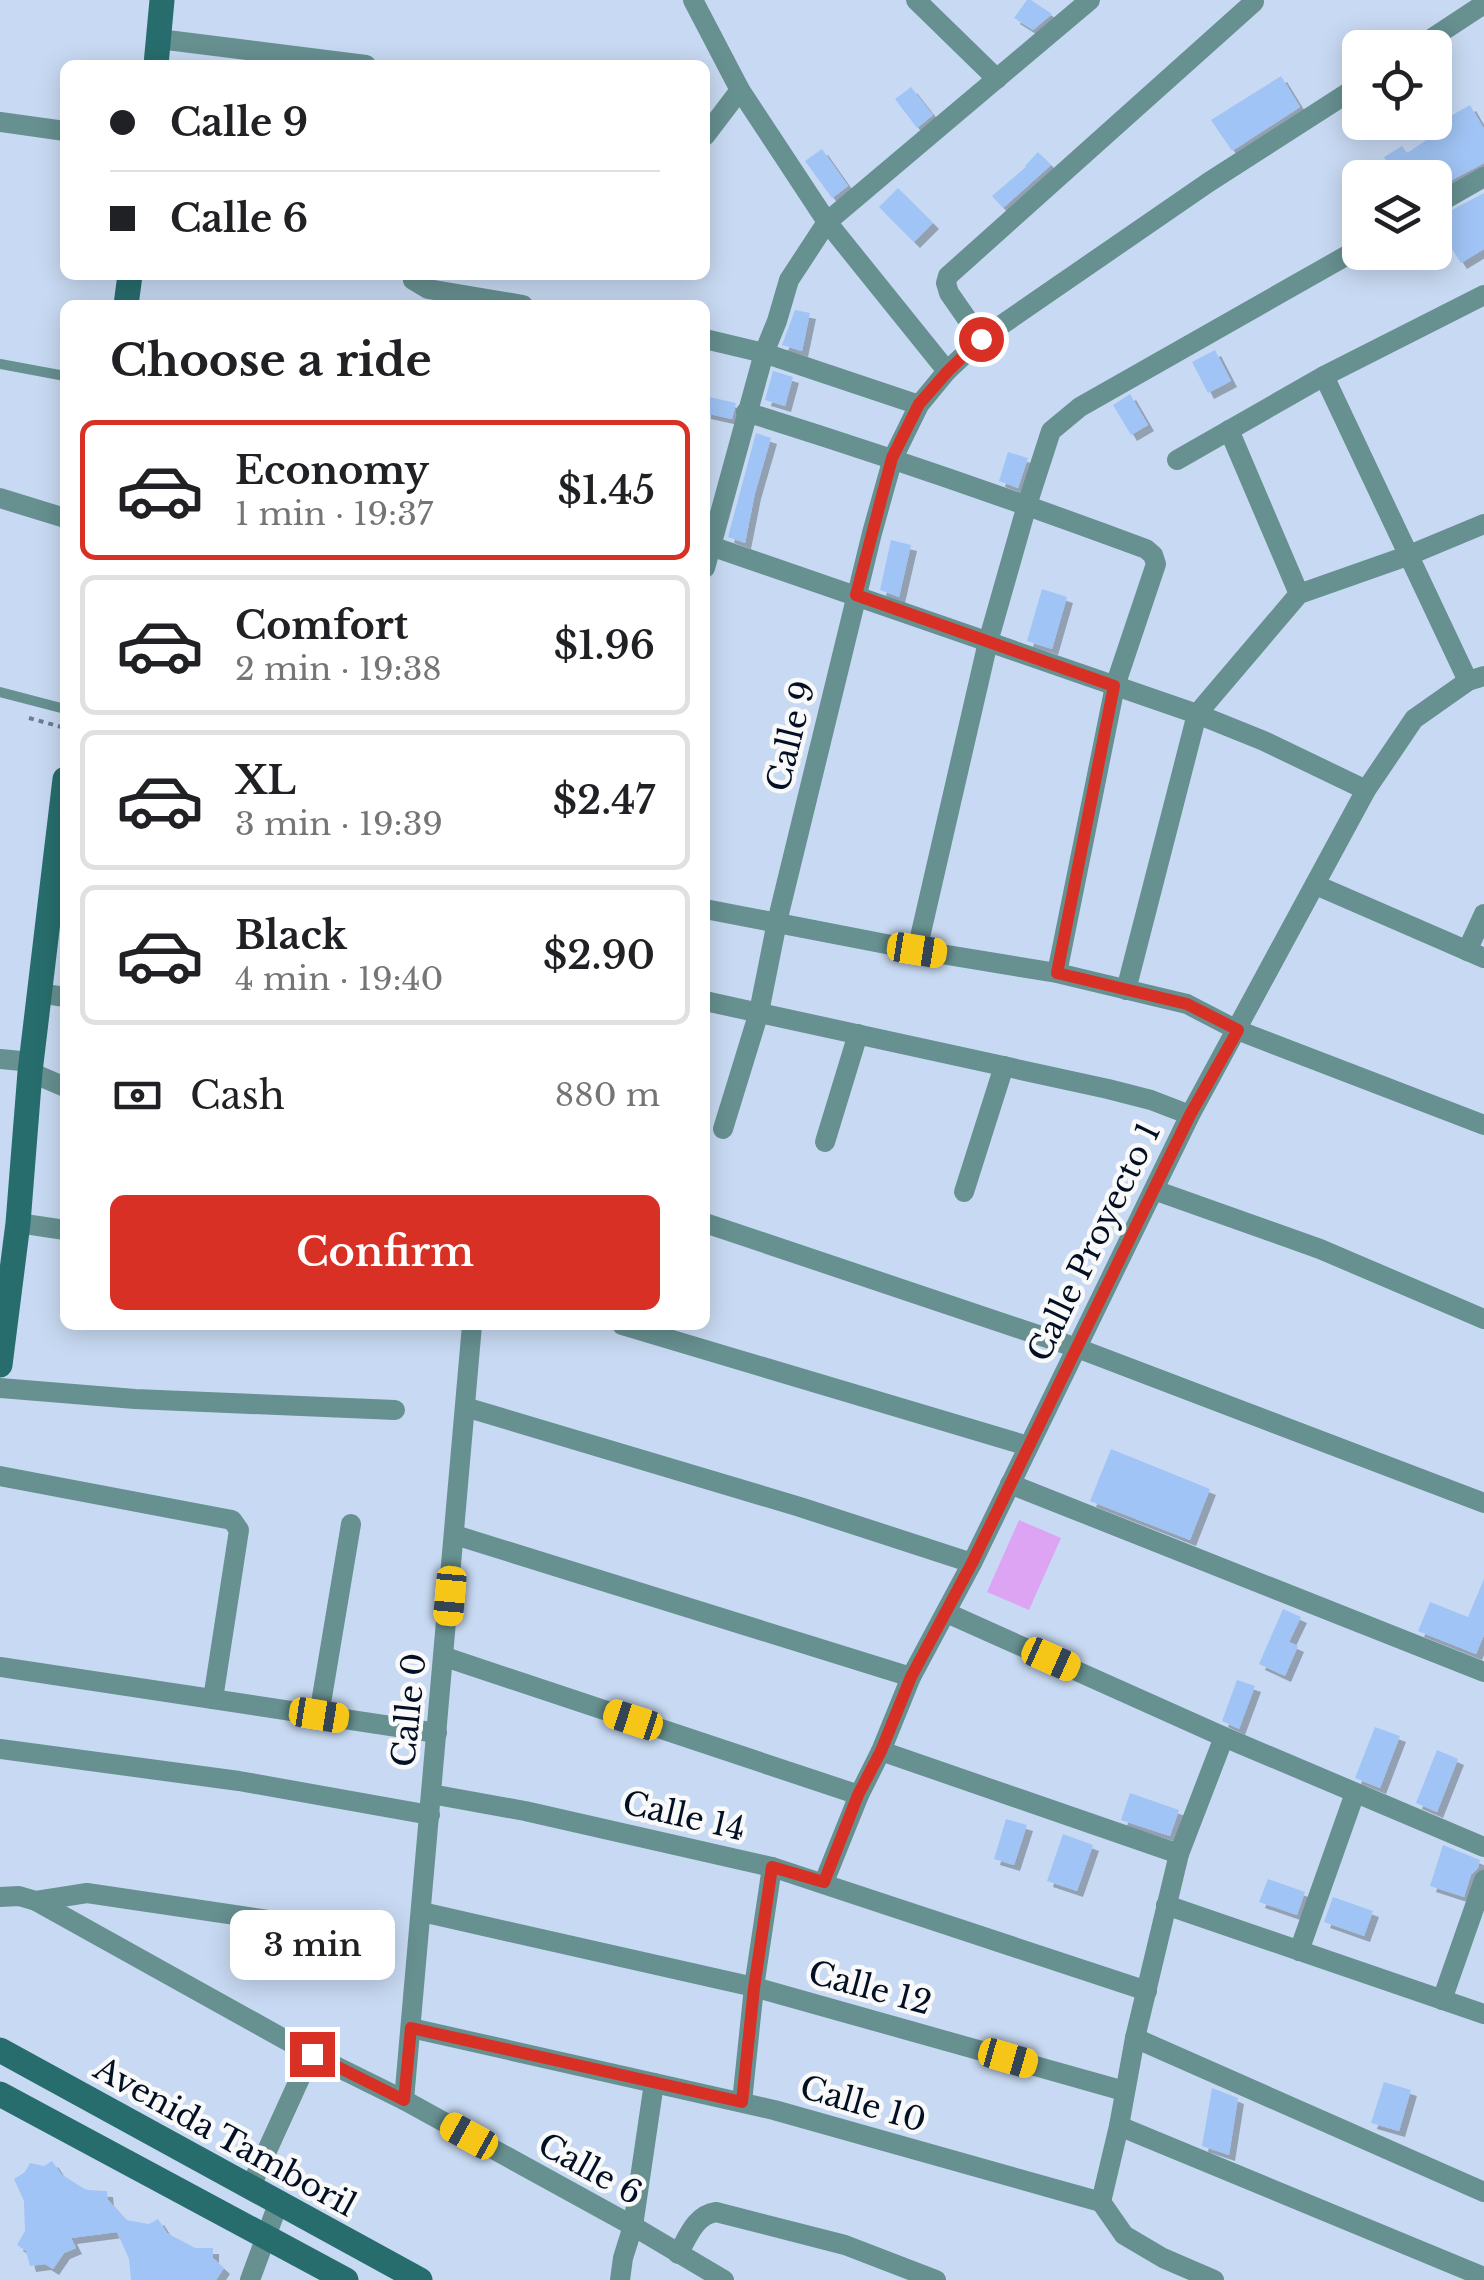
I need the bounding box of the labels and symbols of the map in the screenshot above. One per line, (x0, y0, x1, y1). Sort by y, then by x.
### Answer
route start (959, 317, 1004, 362)
street label: Calle 9 (758, 677, 824, 795)
car (885, 930, 949, 970)
street label: Calle Proyecto 1 (1019, 1116, 1169, 1368)
car (432, 1565, 468, 1627)
car (1017, 1633, 1085, 1685)
street label: Calle 0 (383, 1651, 435, 1769)
car (287, 1695, 351, 1735)
car (600, 1696, 666, 1744)
street label: Calle 14 (619, 1782, 749, 1850)
callout: 3 min (230, 1909, 394, 1979)
street label: Calle 12 (804, 1952, 936, 2024)
route end (290, 2032, 335, 2077)
car (975, 2035, 1041, 2081)
street label: Avenida Tamboril (86, 2048, 363, 2226)
street label: Calle 10 (796, 2067, 930, 2141)
car (435, 2108, 503, 2164)
street label: Calle 6 (531, 2124, 649, 2214)

